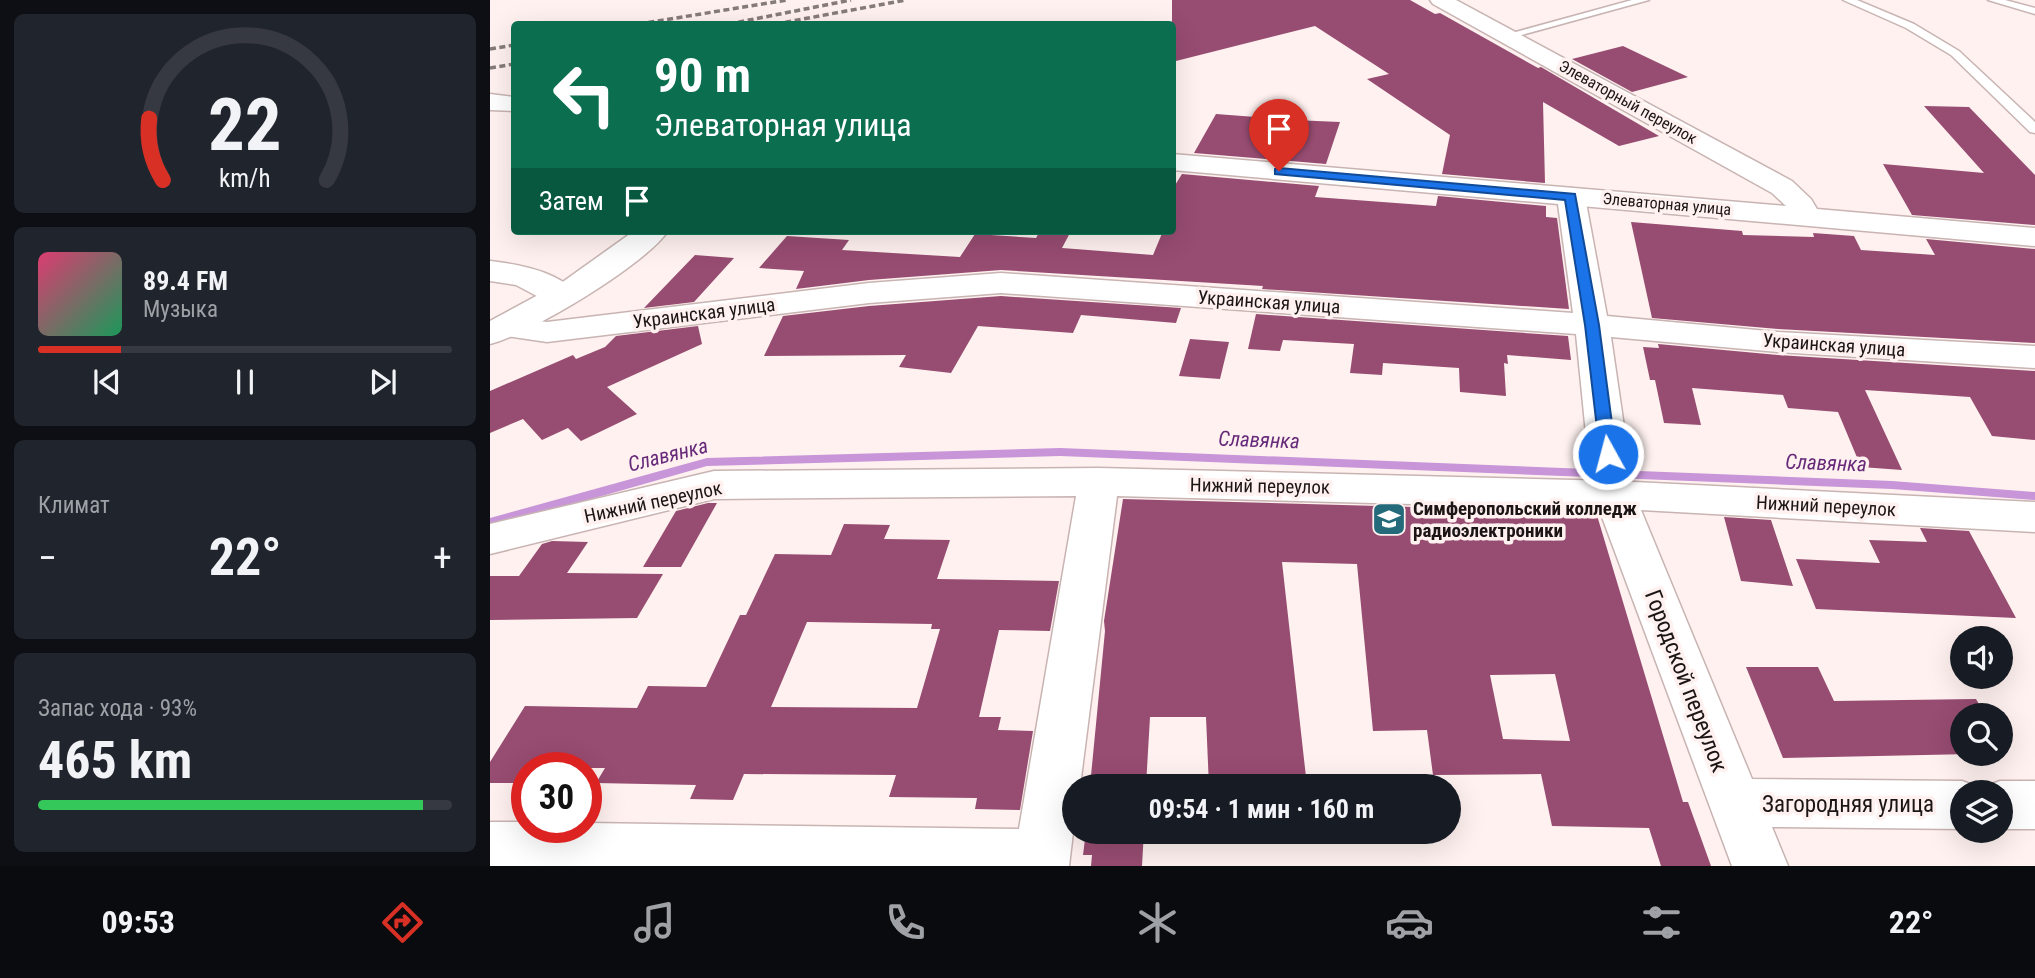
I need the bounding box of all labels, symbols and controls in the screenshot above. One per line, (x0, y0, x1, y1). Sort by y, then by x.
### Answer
text: 90 m (654, 47, 751, 104)
icon: left (539, 49, 630, 140)
street label: Элеваторный переулок (1556, 56, 1701, 148)
text: 22 (208, 82, 282, 168)
pin (1249, 99, 1309, 171)
text: Элеваторная улица (654, 106, 912, 144)
icon: arrive (1260, 110, 1298, 148)
text: km/h (219, 163, 271, 192)
icon: arrive (618, 182, 656, 220)
text: Затем (539, 186, 604, 216)
street label: Элеваторная улица (1602, 189, 1732, 219)
text: 89.4 FM (143, 266, 228, 296)
street label: Украинская улица (1197, 286, 1341, 318)
street label: Украинская улица (632, 293, 776, 333)
text: Музыка (143, 296, 218, 323)
street label: Украинская улица (1762, 329, 1906, 361)
icon: previous (88, 363, 126, 401)
icon: pause (226, 363, 264, 401)
icon: next (364, 363, 402, 401)
position arrow (1571, 417, 1645, 491)
water label: Славянка (1218, 427, 1300, 453)
water label: Славянка (625, 433, 711, 477)
water label: Славянка (1785, 450, 1867, 476)
street label: Нижний переулок (1190, 473, 1330, 499)
street label: Нижний переулок (582, 476, 724, 528)
street label: Нижний переулок (1755, 491, 1897, 521)
text: Климат (38, 492, 110, 519)
place label: Симферопольский колледж радиоэлектроники (1413, 497, 1637, 542)
school or university icon: Симферопольский колледж радиоэлектроники (1370, 500, 1408, 538)
text: 22° (209, 527, 281, 588)
text: − (38, 536, 57, 580)
text: + (433, 536, 452, 580)
street label: Городской переулок (1639, 586, 1733, 776)
map controls (1950, 626, 2013, 843)
button: sound (1950, 626, 2013, 689)
text: Запас хода · 93% (38, 695, 197, 722)
button: search (1950, 703, 2013, 766)
text: 465 km (38, 730, 192, 791)
speed limit sign: 30 (511, 752, 602, 843)
button: layers (1950, 780, 2013, 843)
street label: Загородняя улица (1762, 791, 1934, 818)
text: 09:54 · 1 мин · 160 m (1149, 794, 1374, 824)
icon: directions (378, 898, 427, 947)
icon: music (630, 898, 679, 947)
icon: phone (881, 898, 930, 947)
icon: climate (1133, 898, 1182, 947)
icon: car (1385, 898, 1434, 947)
icon: filters (1637, 898, 1686, 947)
text: 09:53 (101, 903, 175, 941)
text: 22° (1889, 903, 1934, 941)

